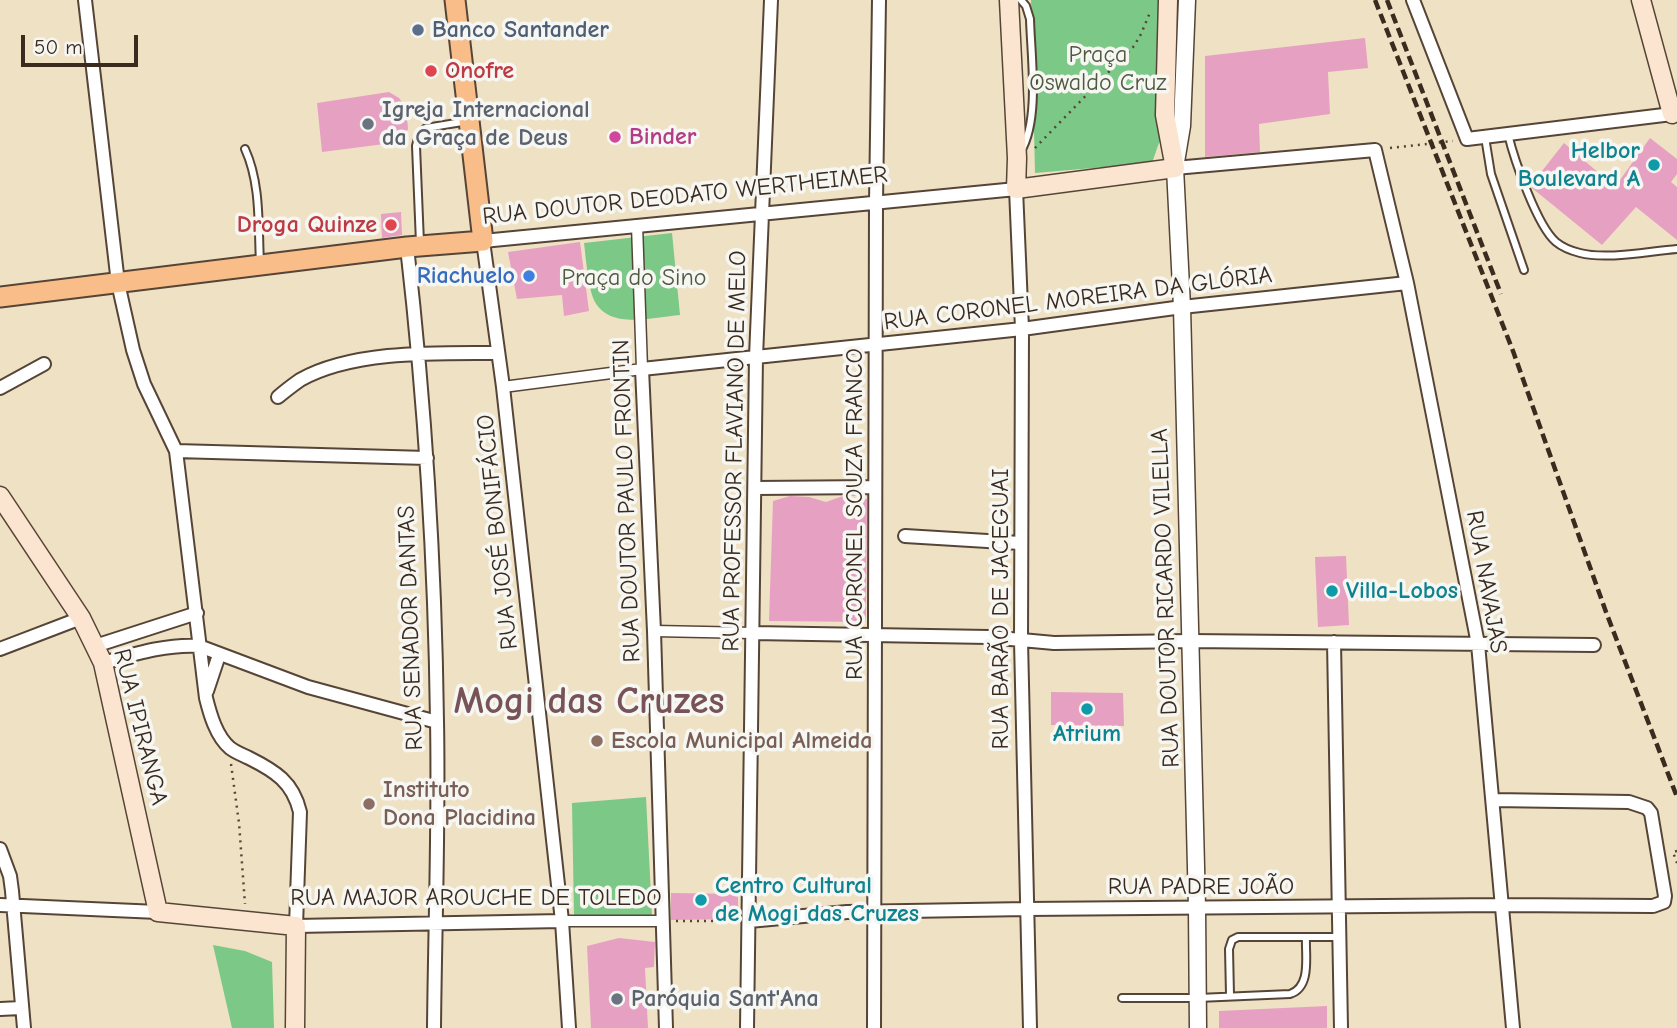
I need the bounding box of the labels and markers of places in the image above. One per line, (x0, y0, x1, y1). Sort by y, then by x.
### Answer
place label: Banco Santander (432, 16, 609, 44)
marker: Banco Santander (410, 22, 426, 38)
place label: Onofre (445, 57, 514, 85)
marker: Onofre (423, 63, 439, 79)
place label: Igreja Internacional da Graça de Deus (382, 96, 590, 152)
marker: Igreja Internacional da Graça de Deus (360, 116, 376, 132)
place label: Binder (629, 123, 697, 151)
marker: Binder (607, 129, 623, 145)
place label: Helbor Boulevard A (1518, 137, 1640, 193)
marker: Helbor Boulevard A (1646, 157, 1662, 173)
place label: Droga Quinze (237, 211, 377, 239)
marker: Droga Quinze (383, 217, 399, 233)
place label: Riachuelo (417, 262, 515, 290)
marker: Riachuelo (521, 268, 537, 284)
place label: Villa-Lobos (1346, 577, 1458, 605)
marker: Villa-Lobos (1324, 583, 1340, 599)
marker: Atrium (1079, 701, 1095, 717)
place label: Atrium (1053, 720, 1121, 748)
place label: Escola Municipal Almeida (611, 727, 873, 755)
marker: Escola Municipal Almeida (589, 733, 605, 749)
place label: Instituto Dona Placidina (383, 776, 536, 832)
marker: Instituto Dona Placidina (361, 796, 377, 812)
place label: Centro Cultural de Mogi das Cruzes (715, 872, 919, 928)
marker: Centro Cultural de Mogi das Cruzes (693, 892, 709, 908)
place label: Paróquia Sant'Ana (631, 985, 819, 1013)
marker: Paróquia Sant'Ana (609, 991, 625, 1007)

